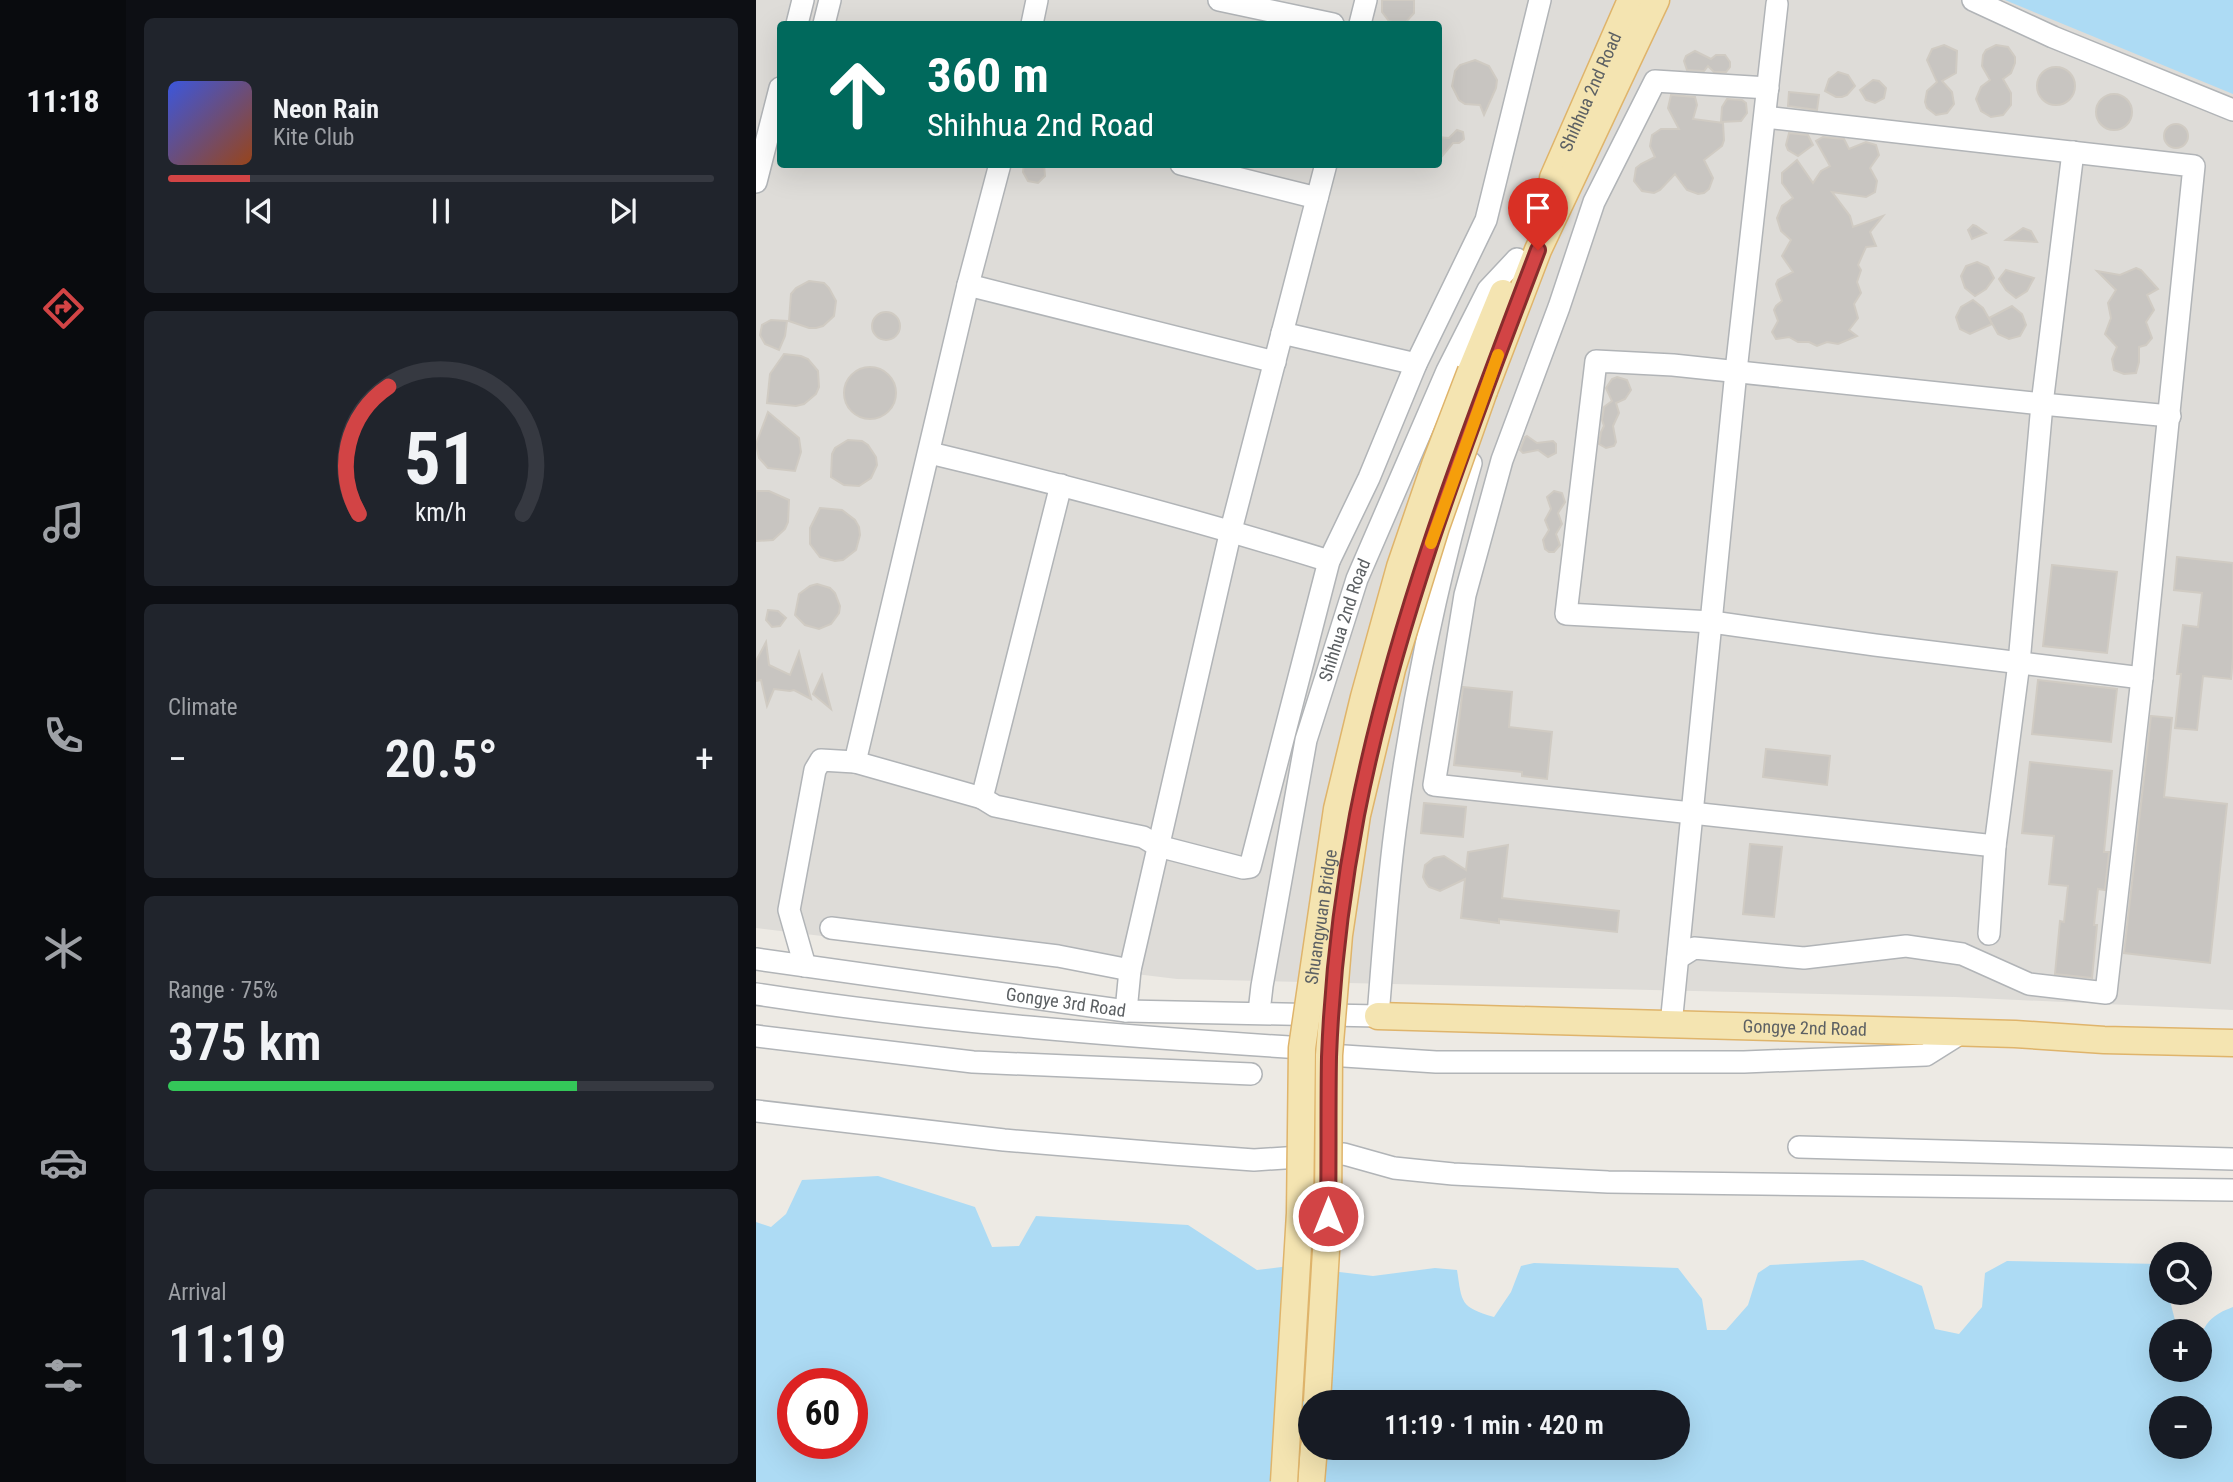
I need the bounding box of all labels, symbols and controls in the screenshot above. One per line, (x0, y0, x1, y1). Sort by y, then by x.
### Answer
street label: Shihhua 2nd Road (1555, 29, 1626, 155)
text: 360 m (927, 47, 1049, 104)
icon: ahead (812, 49, 903, 140)
text: 11:18 (26, 82, 100, 120)
text: Neon Rain (273, 94, 379, 124)
text: Shihhua 2nd Road (927, 106, 1154, 144)
text: Kite Club (273, 124, 354, 151)
pin (1508, 178, 1568, 250)
icon: arrive (1519, 189, 1557, 227)
icon: previous (240, 192, 278, 230)
icon: pause (422, 192, 460, 230)
icon: next (604, 192, 642, 230)
icon: directions (39, 284, 88, 333)
text: 51 (404, 417, 478, 503)
icon: music (39, 498, 88, 547)
text: km/h (415, 498, 467, 527)
street label: Shihhua 2nd Road (1314, 555, 1375, 684)
text: Climate (168, 694, 238, 721)
icon: phone (39, 711, 88, 760)
text: 20.5° (384, 729, 498, 790)
text: − (168, 737, 187, 781)
text: + (695, 737, 714, 781)
street label: Shuangyuan Bridge (1300, 848, 1341, 986)
icon: climate (39, 924, 88, 973)
text: Range · 75% (168, 977, 278, 1004)
street label: Gongye 3rd Road (1005, 983, 1127, 1021)
text: 375 km (168, 1012, 322, 1073)
street label: Gongye 2nd Road (1743, 1015, 1867, 1040)
icon: car (39, 1138, 88, 1187)
position arrow (1291, 1179, 1365, 1253)
map controls (2149, 1242, 2212, 1459)
button: search (2149, 1242, 2212, 1305)
text: Arrival (168, 1279, 227, 1306)
text: 11:19 (168, 1314, 286, 1375)
button: + (2149, 1319, 2212, 1382)
icon: filters (39, 1351, 88, 1400)
speed limit sign: 60 (777, 1368, 868, 1459)
button: − (2149, 1396, 2212, 1459)
text: 11:19 · 1 min · 420 m (1384, 1410, 1604, 1440)

